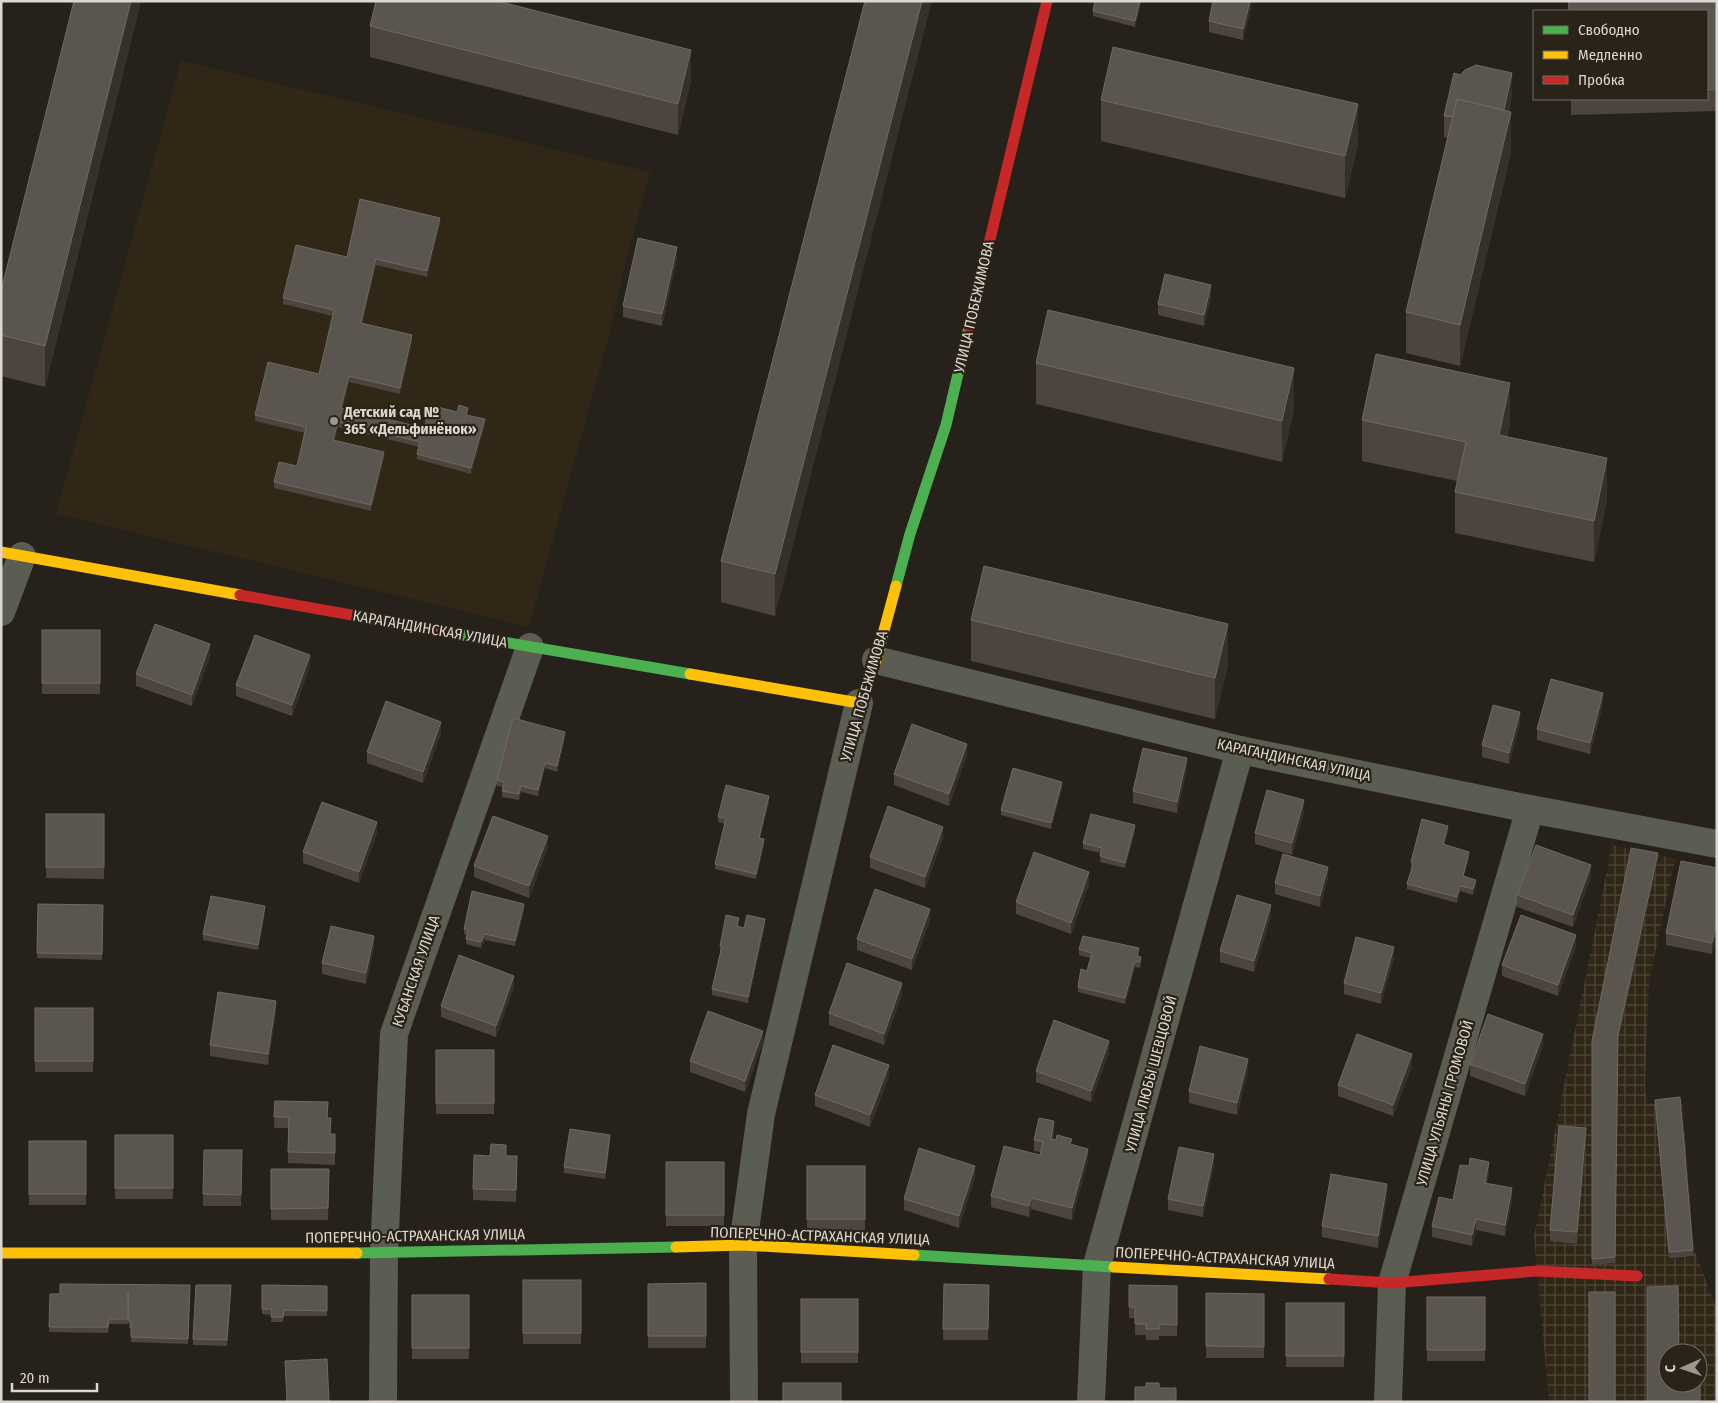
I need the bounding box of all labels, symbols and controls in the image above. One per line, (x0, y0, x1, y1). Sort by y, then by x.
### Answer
legend (1533, 10, 1708, 100)
text: Свободно (1578, 21, 1640, 39)
text: Медленно (1578, 46, 1643, 64)
text: Пробка (1578, 71, 1625, 89)
street label: УЛИЦА ПОБЕЖИМОВА (950, 239, 998, 376)
place label: Детский сад № 365 «Дельфинёнок» (343, 403, 477, 438)
marker: Детский сад № 365 «Дельфинёнок» (328, 415, 340, 427)
street label: КАРАГАНДИНСКАЯ УЛИЦА (351, 607, 509, 651)
street label: УЛИЦА ПОБЕЖИМОВА (836, 629, 891, 764)
street label: КАРАГАНДИНСКАЯ УЛИЦА (1215, 735, 1373, 785)
street label: КУБАНСКАЯ УЛИЦА (388, 913, 444, 1029)
street label: УЛИЦА ЛЮБЫ ШЕВЦОВОЙ (1121, 994, 1181, 1155)
street label: УЛИЦА УЛЬЯНЫ ГРОМОВОЙ (1412, 1018, 1477, 1189)
street label: ПОПЕРЕЧНО-АСТРАХАНСКАЯ УЛИЦА (710, 1223, 930, 1249)
street label: ПОПЕРЕЧНО-АСТРАХАНСКАЯ УЛИЦА (305, 1225, 525, 1247)
street label: ПОПЕРЕЧНО-АСТРАХАНСКАЯ УЛИЦА (1115, 1243, 1335, 1273)
north arrow (1658, 1343, 1708, 1393)
scale bar (12, 1360, 98, 1392)
text: С (1662, 1364, 1679, 1372)
text: 20 m (20, 1369, 50, 1387)

